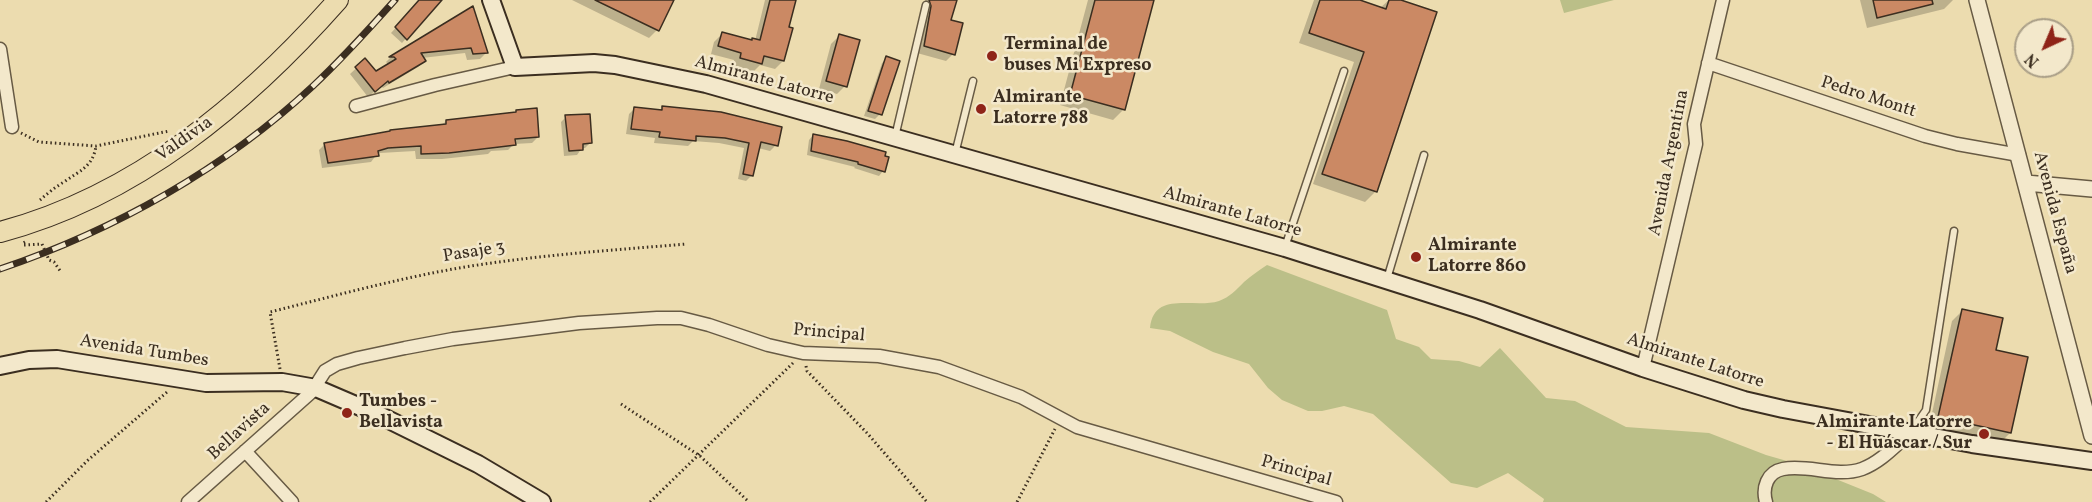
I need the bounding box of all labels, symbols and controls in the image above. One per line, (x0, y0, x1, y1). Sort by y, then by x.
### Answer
north arrow (2014, 18, 2074, 78)
place label: Terminal de buses Mi Expreso (1004, 35, 1152, 78)
text: N (2021, 48, 2045, 71)
marker: Terminal de buses Mi Expreso (985, 49, 999, 63)
street label: Almirante Latorre (692, 52, 836, 110)
street label: Pedro Montt (1818, 72, 1918, 124)
place label: Almirante Latorre 788 (993, 88, 1088, 130)
street label: Avenida Argentina (1645, 88, 1695, 238)
marker: Almirante Latorre 788 (974, 102, 988, 116)
street label: Valdivia (152, 113, 218, 167)
street label: Avenida España (2027, 149, 2081, 277)
street label: Almirante Latorre (1160, 183, 1304, 243)
place label: Almirante Latorre 860 (1428, 236, 1526, 278)
street label: Pasaje 3 (441, 237, 507, 269)
marker: Almirante Latorre 860 (1409, 250, 1423, 264)
street label: Principal (792, 320, 866, 348)
street label: Almirante Latorre (1624, 330, 1766, 394)
street label: Avenida Tumbes (78, 331, 210, 373)
place label: Tumbes - Bellavista (359, 392, 443, 434)
street label: Bellavista (204, 398, 276, 466)
marker: Tumbes - Bellavista (340, 406, 354, 420)
place label: Almirante Latorre - El Huáscar / Sur (1816, 413, 1972, 456)
marker: Almirante Latorre - El Huáscar / Sur (1977, 427, 1991, 441)
street label: Principal (1258, 452, 1334, 492)

